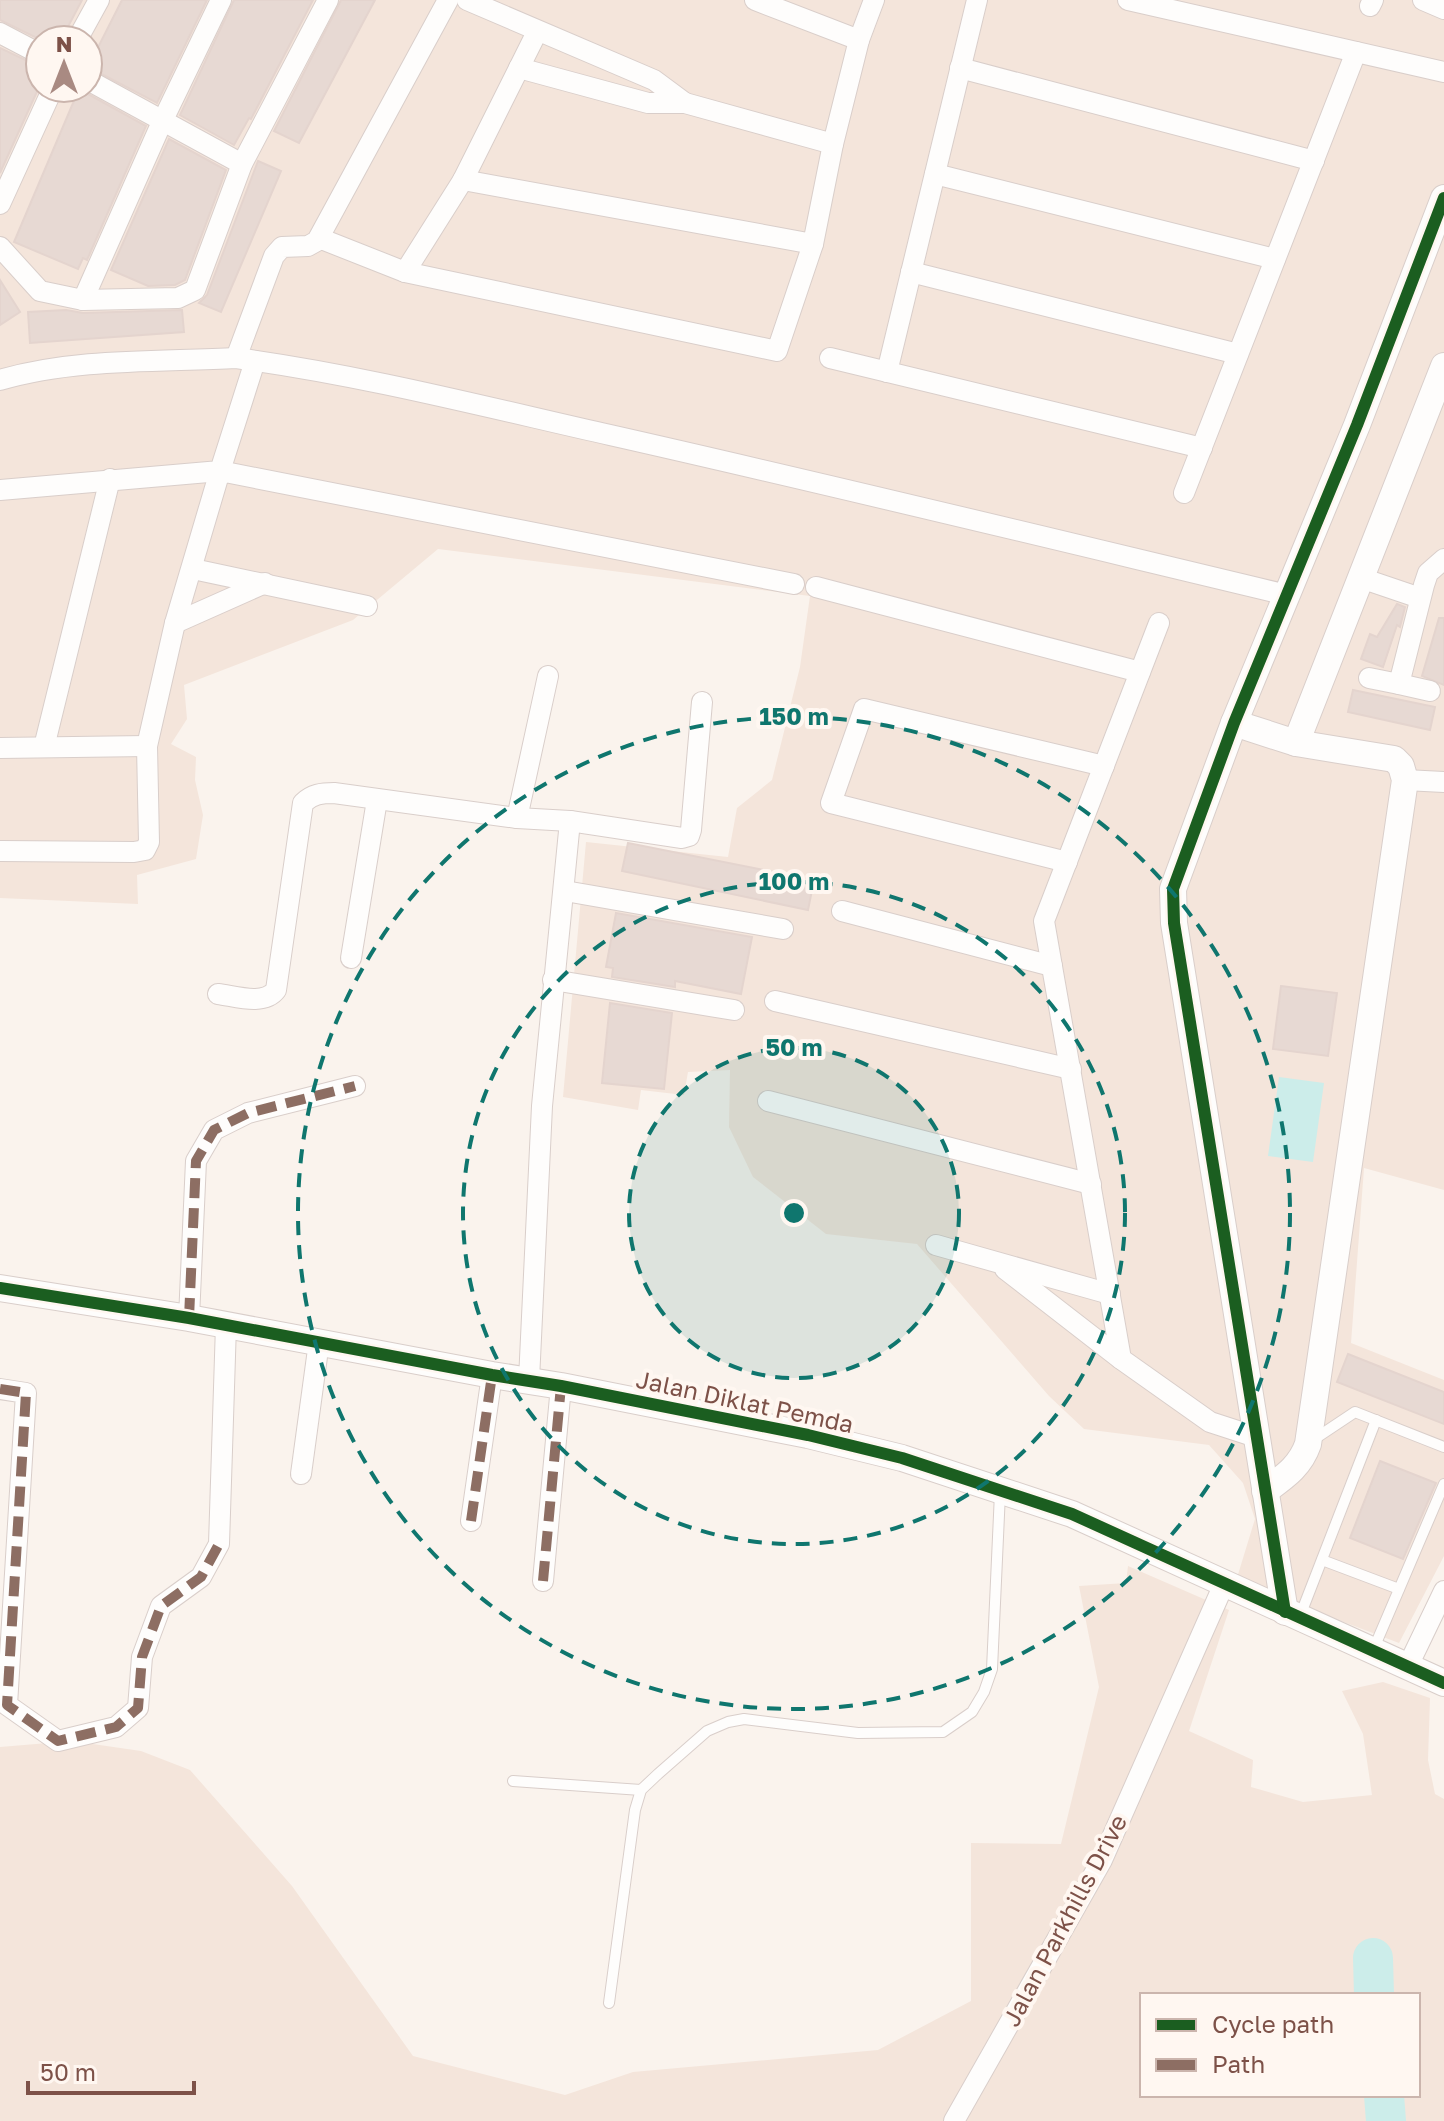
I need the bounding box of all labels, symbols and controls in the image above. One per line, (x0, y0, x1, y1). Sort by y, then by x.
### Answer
north arrow (24, 24, 104, 104)
text: N (56, 30, 72, 57)
text: 150 m (759, 701, 829, 730)
text: 100 m (759, 866, 829, 895)
text: 50 m (765, 1032, 823, 1061)
centre of rings (780, 1199, 808, 1227)
street label: Jalan Diklat Pemda (634, 1364, 856, 1438)
street label: Jalan Parkhills Drive (996, 1809, 1132, 2031)
legend (1140, 1993, 1420, 2097)
text: Cycle path (1212, 2009, 1334, 2038)
scale bar (28, 2045, 194, 2095)
text: Path (1212, 2049, 1265, 2078)
text: 50 m (40, 2057, 96, 2086)

